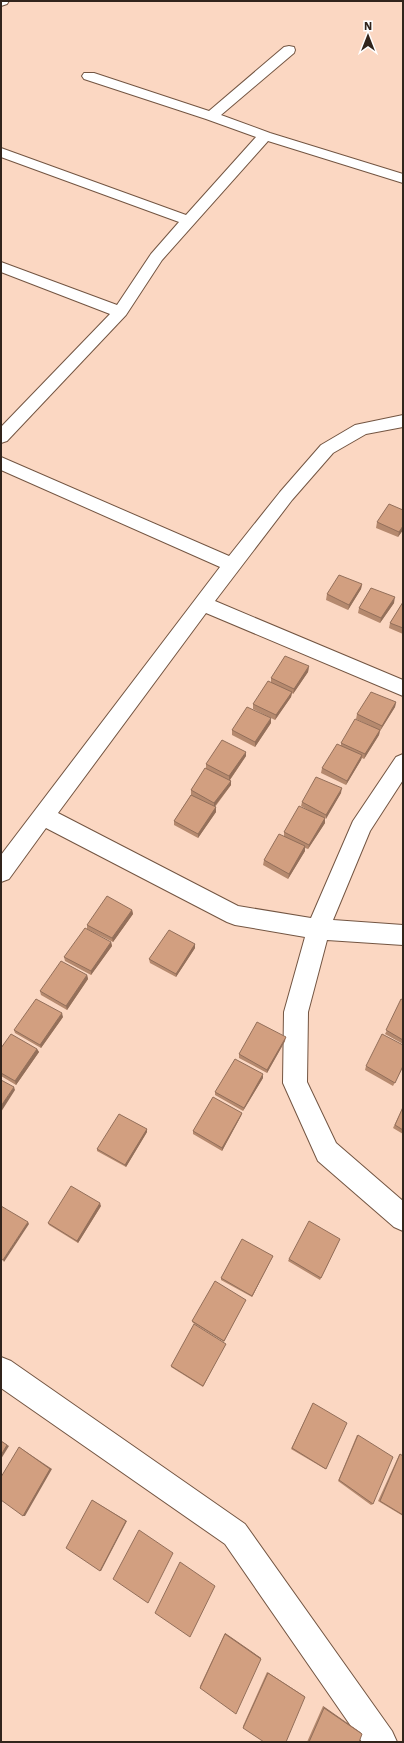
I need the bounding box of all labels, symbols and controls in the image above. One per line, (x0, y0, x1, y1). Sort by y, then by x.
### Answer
north arrow (348, 16, 388, 56)
text: N (364, 20, 372, 33)

